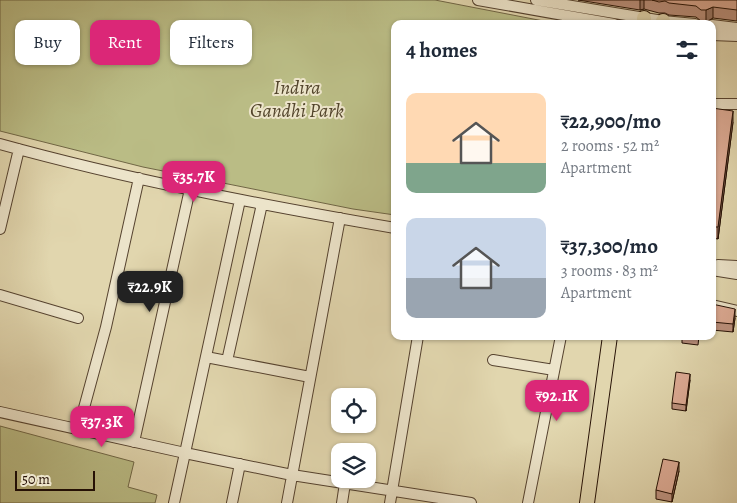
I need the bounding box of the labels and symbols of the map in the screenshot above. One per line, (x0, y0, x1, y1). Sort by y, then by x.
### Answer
park label: Indira Gandhi Park (250, 74, 344, 124)
pin: ₹35.7K (153, 160, 235, 203)
pin: ₹22.9K (109, 270, 191, 313)
pin: ₹92.1K (516, 380, 598, 422)
pin: ₹37.3K (61, 406, 143, 448)
scale bar (15, 468, 95, 491)

